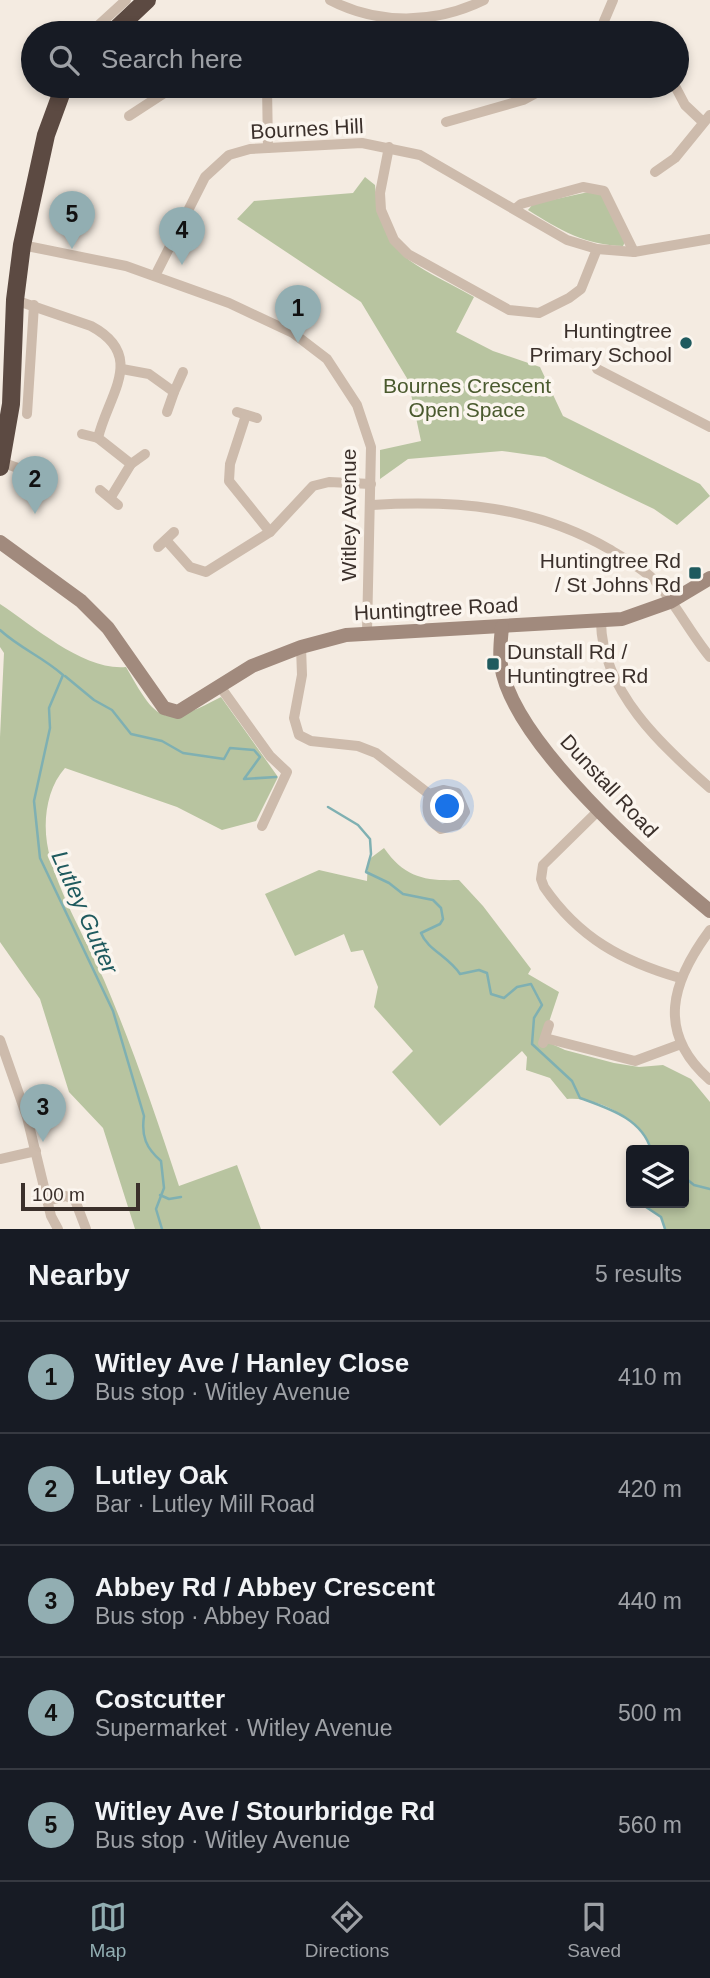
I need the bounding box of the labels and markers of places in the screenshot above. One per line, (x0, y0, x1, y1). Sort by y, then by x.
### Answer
pin: 5 (49, 191, 95, 249)
pin: 4 (159, 207, 205, 265)
pin: 1 (275, 285, 321, 343)
place label: Huntingtree Primary School (530, 319, 672, 366)
marker: Huntingtree Primary School (678, 335, 694, 351)
pin: 2 (12, 456, 58, 514)
place label: Huntingtree Rd / St Johns Rd (540, 549, 681, 596)
marker: Huntingtree Rd / St Johns Rd (687, 565, 703, 581)
place label: Dunstall Rd / Huntingtree Rd (507, 640, 648, 687)
marker: Dunstall Rd / Huntingtree Rd (485, 656, 501, 672)
pin: 3 (20, 1084, 66, 1142)

